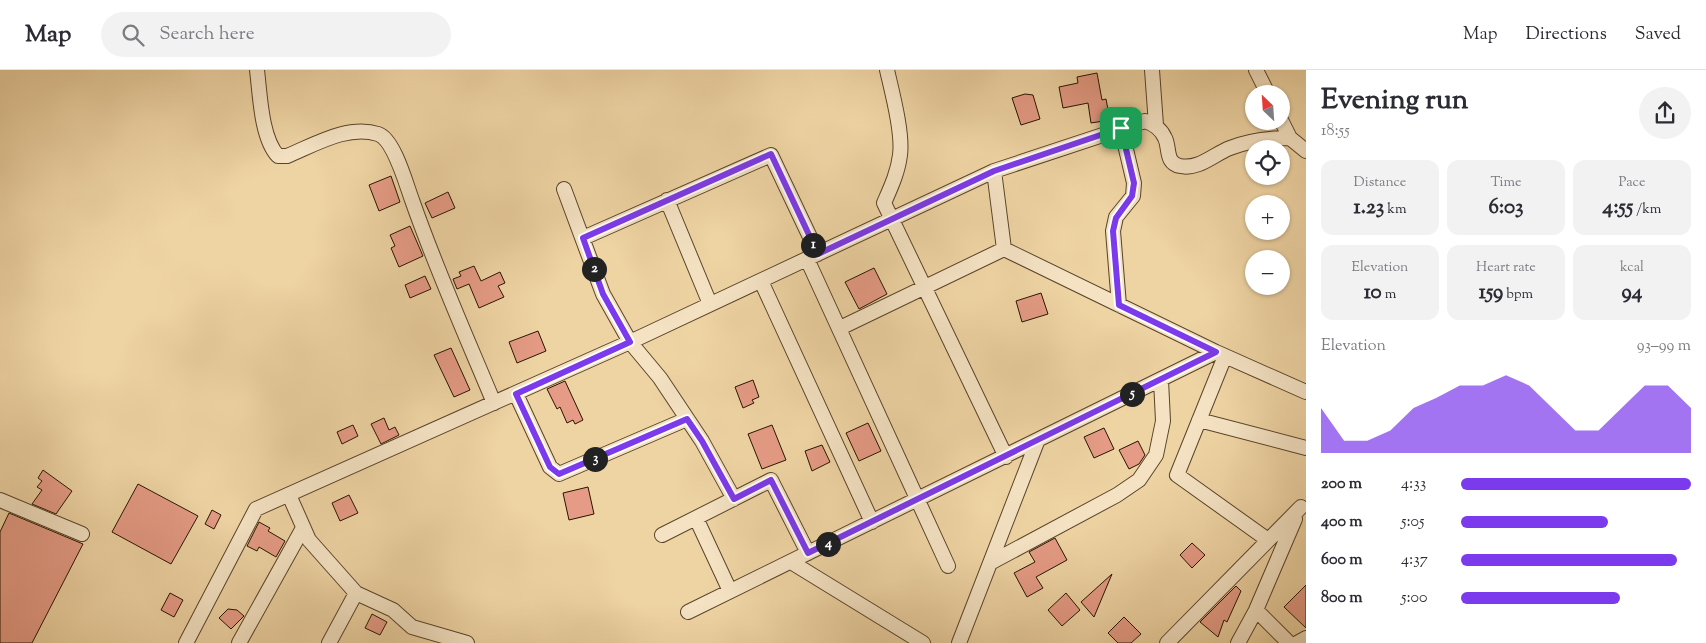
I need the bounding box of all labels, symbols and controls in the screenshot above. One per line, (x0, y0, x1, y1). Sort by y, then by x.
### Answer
search box (101, 12, 451, 57)
text: Map (25, 18, 71, 52)
icon: search (119, 21, 147, 49)
text: Search here (159, 21, 255, 48)
text: Map (1463, 22, 1498, 48)
text: Directions (1526, 22, 1607, 48)
text: Saved (1635, 22, 1681, 48)
text: Evening run (1321, 81, 1468, 121)
north arrow (1245, 85, 1290, 130)
map controls (1245, 85, 1290, 295)
button: share (1639, 87, 1691, 139)
pin (1100, 107, 1142, 149)
icon: arrive (1107, 114, 1135, 142)
text: 18:55 (1321, 120, 1350, 143)
button: locate (1245, 140, 1290, 185)
text: Distance (1354, 173, 1406, 193)
text: Time (1490, 173, 1522, 193)
text: Pace (1619, 173, 1645, 193)
text: 1.23 (1354, 193, 1384, 223)
text: 6:03 (1488, 193, 1524, 223)
text: 4:55 (1603, 193, 1633, 223)
button: + (1245, 195, 1290, 240)
text: km (1384, 200, 1406, 220)
text: /km (1633, 200, 1661, 220)
pin: 1 (800, 232, 826, 258)
text: 1 (811, 235, 816, 255)
button: − (1245, 250, 1290, 295)
pin: 2 (582, 256, 606, 282)
text: Elevation (1352, 258, 1408, 278)
text: Heart rate (1476, 258, 1536, 278)
text: kcal (1620, 258, 1644, 278)
text: 2 (591, 259, 598, 279)
text: 10 (1364, 278, 1382, 308)
text: 159 (1479, 278, 1503, 308)
text: 94 (1622, 278, 1642, 308)
text: m (1382, 285, 1396, 305)
text: bpm (1503, 285, 1533, 305)
text: Elevation (1321, 335, 1386, 358)
text: 93–99 m (1637, 335, 1691, 358)
pin: 5 (1120, 382, 1144, 406)
text: 5 (1130, 384, 1135, 404)
pin: 3 (582, 446, 608, 472)
text: 3 (593, 449, 598, 469)
text: 200 m (1321, 473, 1362, 496)
text: 4:33 (1401, 473, 1426, 496)
text: 400 m (1321, 511, 1363, 534)
text: 5:05 (1401, 511, 1424, 534)
pin: 4 (816, 532, 840, 556)
text: 4 (825, 534, 832, 554)
text: 600 m (1321, 549, 1363, 572)
text: 4:37 (1401, 549, 1428, 572)
text: 800 m (1321, 587, 1363, 610)
text: 5:00 (1401, 587, 1427, 610)

